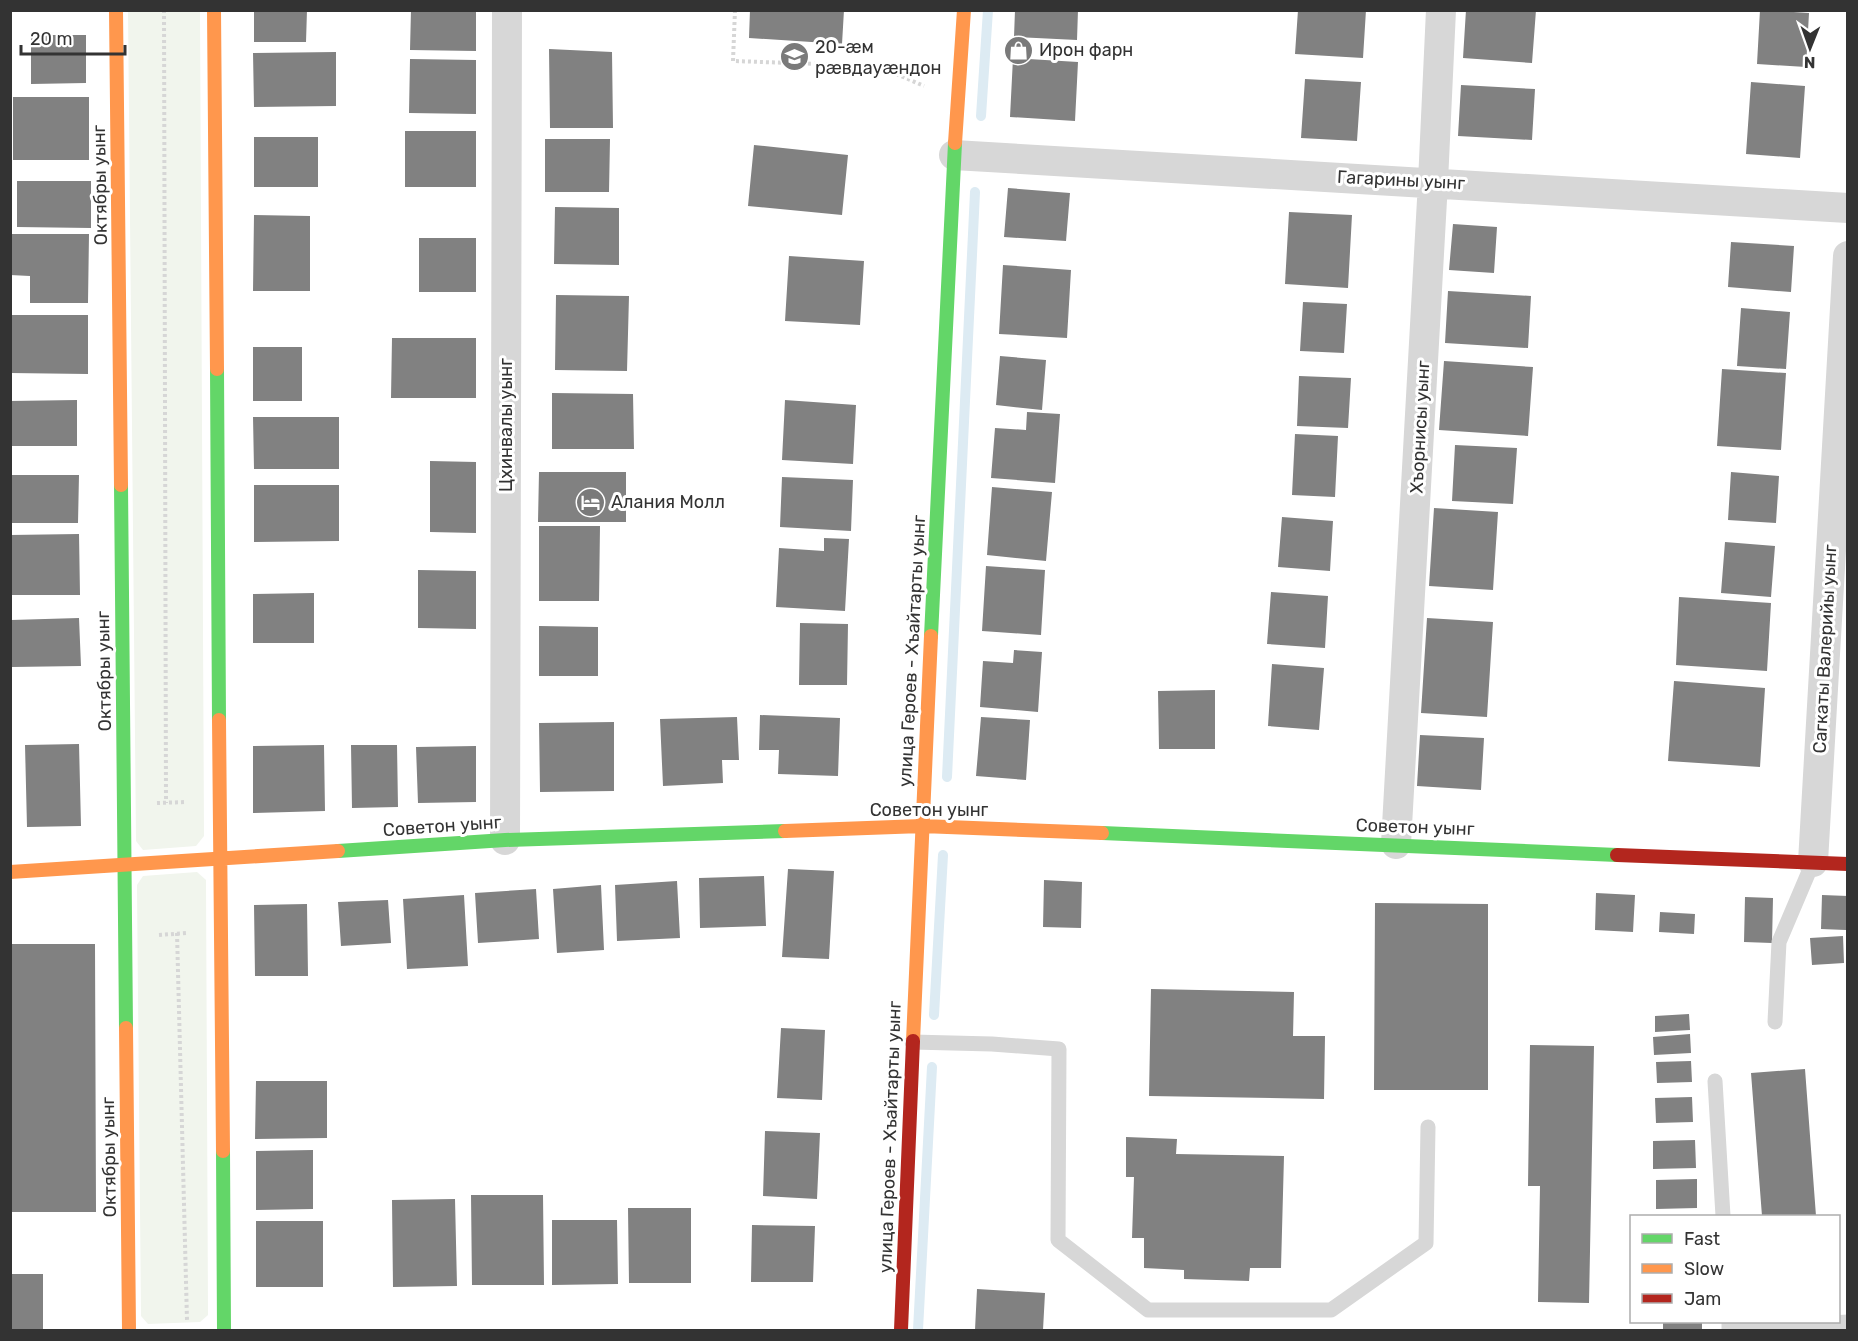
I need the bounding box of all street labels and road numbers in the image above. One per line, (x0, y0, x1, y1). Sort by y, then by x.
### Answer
street label: Октябры уынг (88, 124, 112, 245)
street label: Гагарины уынг (1336, 166, 1466, 194)
street label: Цхинвалы уынг (495, 358, 517, 492)
street label: Хъорнисы уынг (1406, 360, 1434, 494)
street label: улица Героев - Хъайтарты уынг (894, 514, 930, 788)
street label: Сагкаты Валерийы уынг (1809, 544, 1841, 754)
street label: Октябры уынг (92, 610, 116, 731)
street label: Советон уынг (870, 799, 989, 821)
street label: Советон уынг (382, 811, 502, 841)
street label: Советон уынг (1355, 814, 1475, 840)
street label: улица Героев - Хъайтарты уынг (874, 1000, 906, 1273)
street label: Октябры уынг (97, 1096, 121, 1217)

